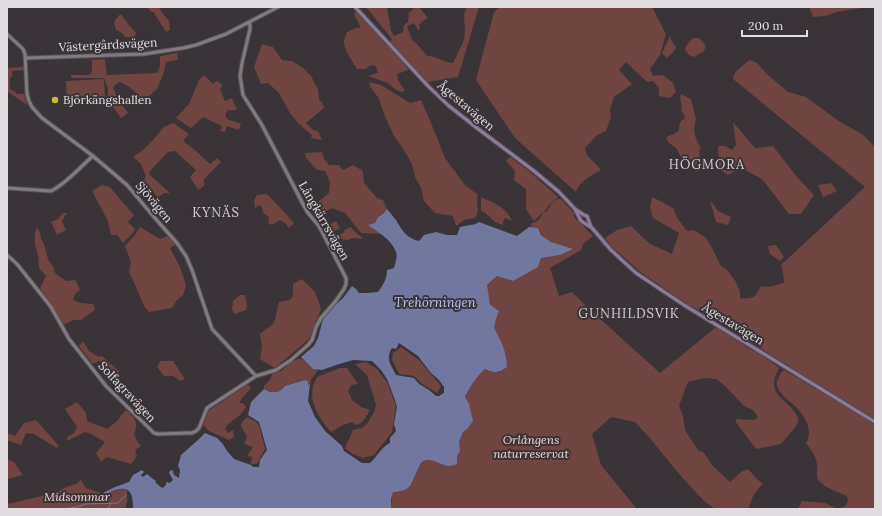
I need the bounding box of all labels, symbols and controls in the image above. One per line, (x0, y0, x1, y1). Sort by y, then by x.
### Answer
scale bar (742, 12, 807, 38)
text: 200 m (748, 18, 784, 33)
street label: Västergårdsvägen (57, 34, 158, 55)
street label: Ågestavägen (434, 77, 498, 134)
place label: Björkängshallen (63, 92, 152, 107)
marker: Björkängshallen (50, 95, 60, 105)
district label: HÖGMORA (669, 156, 745, 173)
street label: Sjövägen (133, 178, 176, 225)
street label: Långkärrsvägen (296, 179, 353, 263)
district label: KYNÄS (192, 204, 240, 221)
water label: Trehörningen (394, 294, 476, 311)
street label: Ågestavägen (699, 299, 767, 348)
district label: GUNHILDSVIK (578, 305, 680, 322)
street label: Solfagravägen (95, 358, 159, 425)
park label: Orlångens naturreservat (493, 432, 569, 461)
park label: Midsommar (44, 489, 110, 504)

